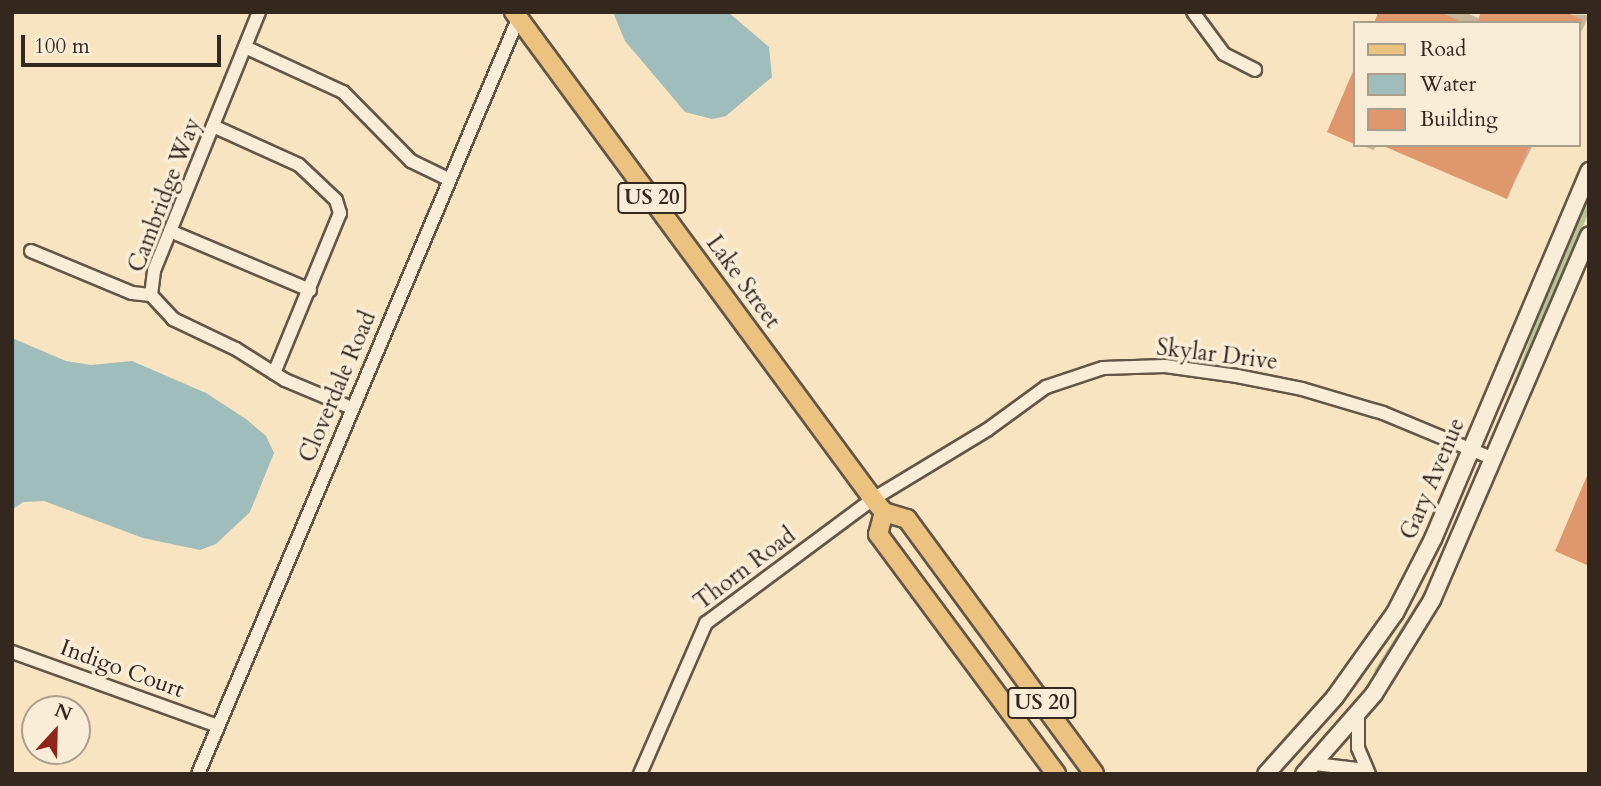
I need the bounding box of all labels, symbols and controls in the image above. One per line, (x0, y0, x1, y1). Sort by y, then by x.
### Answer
scale bar (24, 21, 224, 65)
legend (1352, 21, 1580, 147)
text: 100 m (34, 32, 90, 61)
text: Road (1420, 35, 1466, 64)
text: Water (1420, 70, 1476, 99)
text: Building (1420, 105, 1498, 134)
street label: Cambridge Way (123, 114, 207, 276)
road number: US 20 (617, 180, 687, 216)
street label: Lake Street (700, 230, 786, 334)
street label: Cloverdale Road (294, 307, 382, 467)
street label: Skylar Drive (1155, 334, 1279, 376)
street label: Gary Avenue (1395, 414, 1471, 544)
street label: Thorn Road (689, 522, 801, 616)
street label: Indigo Court (56, 634, 188, 704)
road number: US 20 (1007, 686, 1077, 720)
north arrow (21, 695, 91, 765)
text: N (51, 697, 76, 728)

